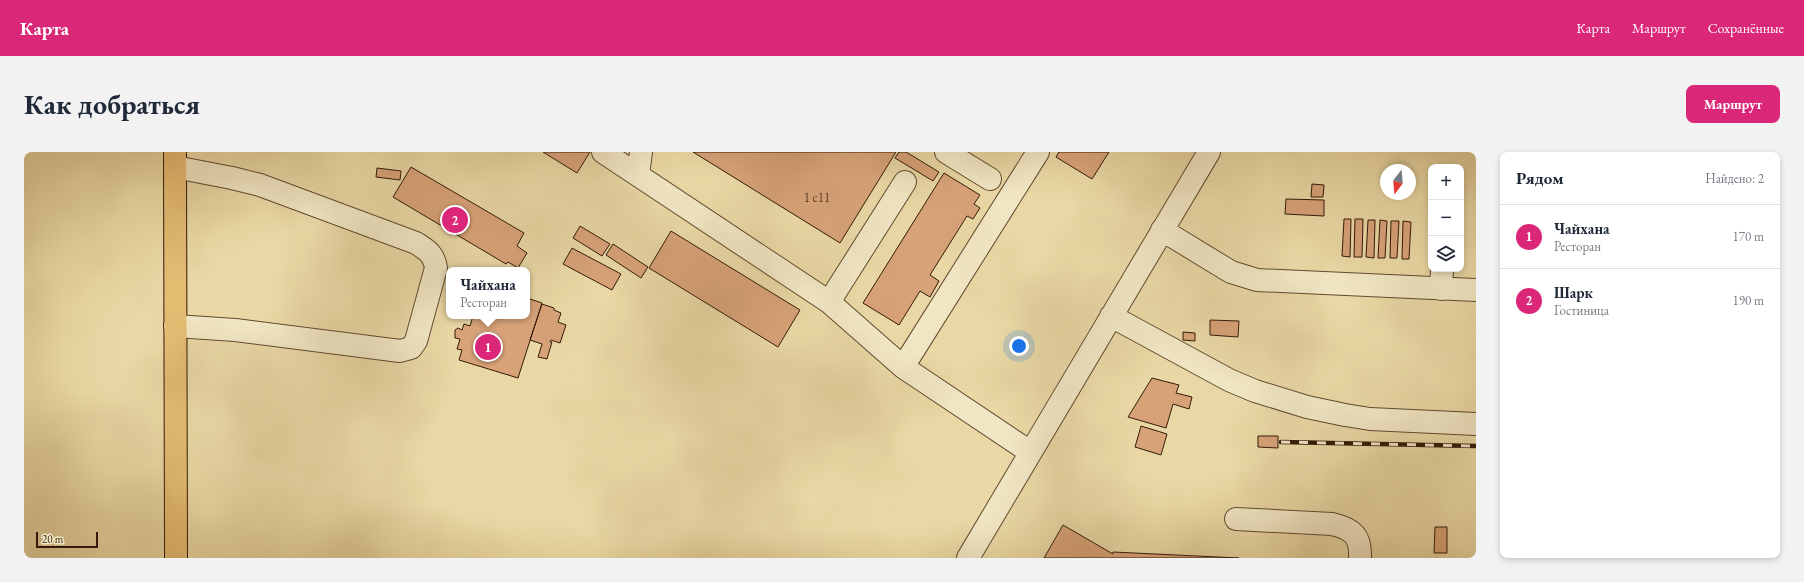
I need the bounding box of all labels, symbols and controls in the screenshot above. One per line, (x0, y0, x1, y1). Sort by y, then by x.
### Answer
text: Карта (20, 16, 69, 41)
text: Карта (1577, 19, 1610, 37)
text: Маршрут (1632, 19, 1686, 37)
text: Сохранённые (1708, 19, 1784, 37)
button: Маршрут (1686, 85, 1780, 123)
text: Как добраться (24, 86, 200, 122)
north arrow (1380, 164, 1416, 200)
map controls (1428, 164, 1464, 272)
button: + (1428, 164, 1464, 200)
text: Рядом (1516, 167, 1564, 189)
text: Найдено: 2 (1705, 170, 1764, 187)
house number: 1 с11 (804, 189, 830, 206)
button: − (1428, 200, 1464, 236)
pin: 2 (442, 205, 468, 235)
text: Чайхана (1554, 219, 1610, 238)
text: 1 (1526, 228, 1532, 245)
text: 170 m (1733, 228, 1764, 245)
button: layers (1428, 236, 1464, 272)
text: Ресторан (1554, 238, 1601, 255)
popup (446, 267, 530, 319)
text: Чайхана (460, 275, 516, 294)
text: Шарк (1554, 283, 1593, 302)
text: 2 (1526, 292, 1532, 309)
text: 190 m (1733, 292, 1764, 309)
text: Ресторан (460, 294, 507, 311)
text: Гостиница (1554, 302, 1609, 319)
pin: 1 (475, 332, 501, 362)
your location (1009, 336, 1029, 356)
scale bar (36, 530, 98, 549)
text: 20 m (42, 532, 63, 546)

